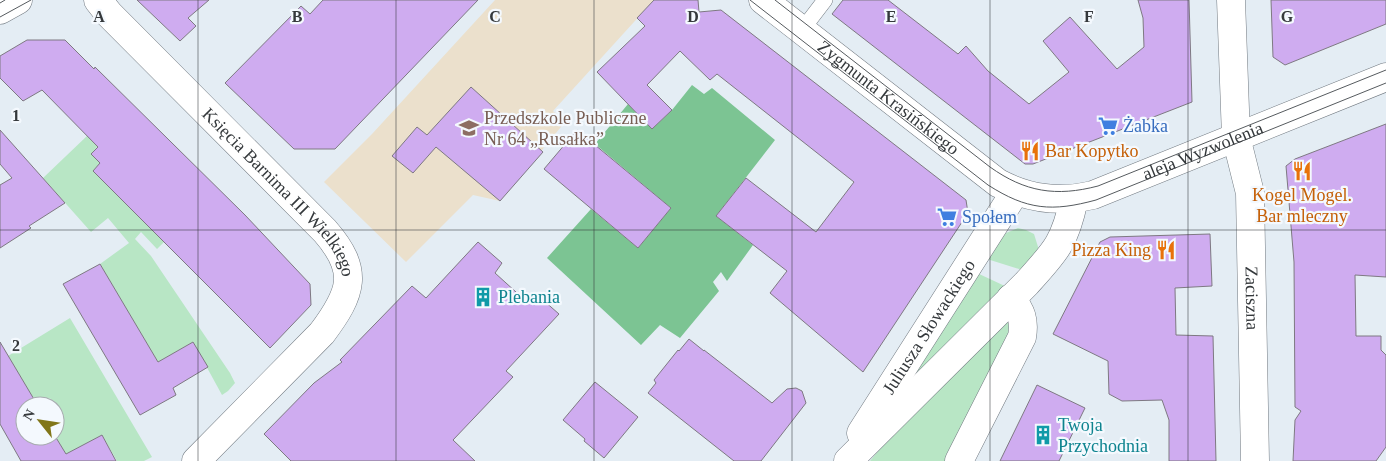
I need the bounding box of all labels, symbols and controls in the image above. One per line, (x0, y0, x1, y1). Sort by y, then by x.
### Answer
text: A (93, 8, 105, 25)
text: B (292, 8, 303, 25)
text: C (489, 8, 501, 25)
text: D (687, 8, 699, 25)
text: E (886, 8, 896, 25)
text: F (1084, 8, 1094, 25)
text: G (1281, 8, 1294, 25)
street label: Zygmunta Krasińskiego (814, 36, 963, 159)
street label: Księcia Barnima III Wielkiego (198, 104, 358, 278)
text: 1 (12, 107, 20, 124)
place label: Przedszkole Publiczne Nr 64 „Rusałka” (484, 108, 646, 149)
supermarket icon: Żabka (1097, 115, 1119, 137)
place label: Żabka (1123, 116, 1168, 136)
school or university icon: Przedszkole Publiczne Nr 64 „Rusałka” (458, 117, 480, 139)
street label: aleja Wyzwolenia (1139, 118, 1266, 184)
restaurant icon: Bar Kopytko (1019, 140, 1041, 162)
place label: Bar Kopytko (1045, 141, 1139, 161)
restaurant icon: Kogel Mogel. Bar mleczny (1291, 160, 1313, 182)
place label: Kogel Mogel. Bar mleczny (1252, 185, 1352, 226)
supermarket icon: Społem (936, 206, 958, 228)
place label: Społem (962, 207, 1017, 227)
restaurant icon: Pizza King (1155, 239, 1177, 261)
place label: Pizza King (1072, 240, 1151, 260)
street label: Juliusza Słowackiego (879, 256, 979, 398)
street label: Zaciszna (1241, 266, 1263, 330)
building icon: Plebania (472, 286, 494, 308)
place label: Plebania (498, 287, 560, 307)
text: 2 (12, 337, 20, 354)
north arrow (15, 396, 65, 446)
text: N (20, 407, 38, 423)
place label: Twoja Przychodnia (1058, 415, 1148, 456)
building icon: Twoja Przychodnia (1032, 424, 1054, 446)

